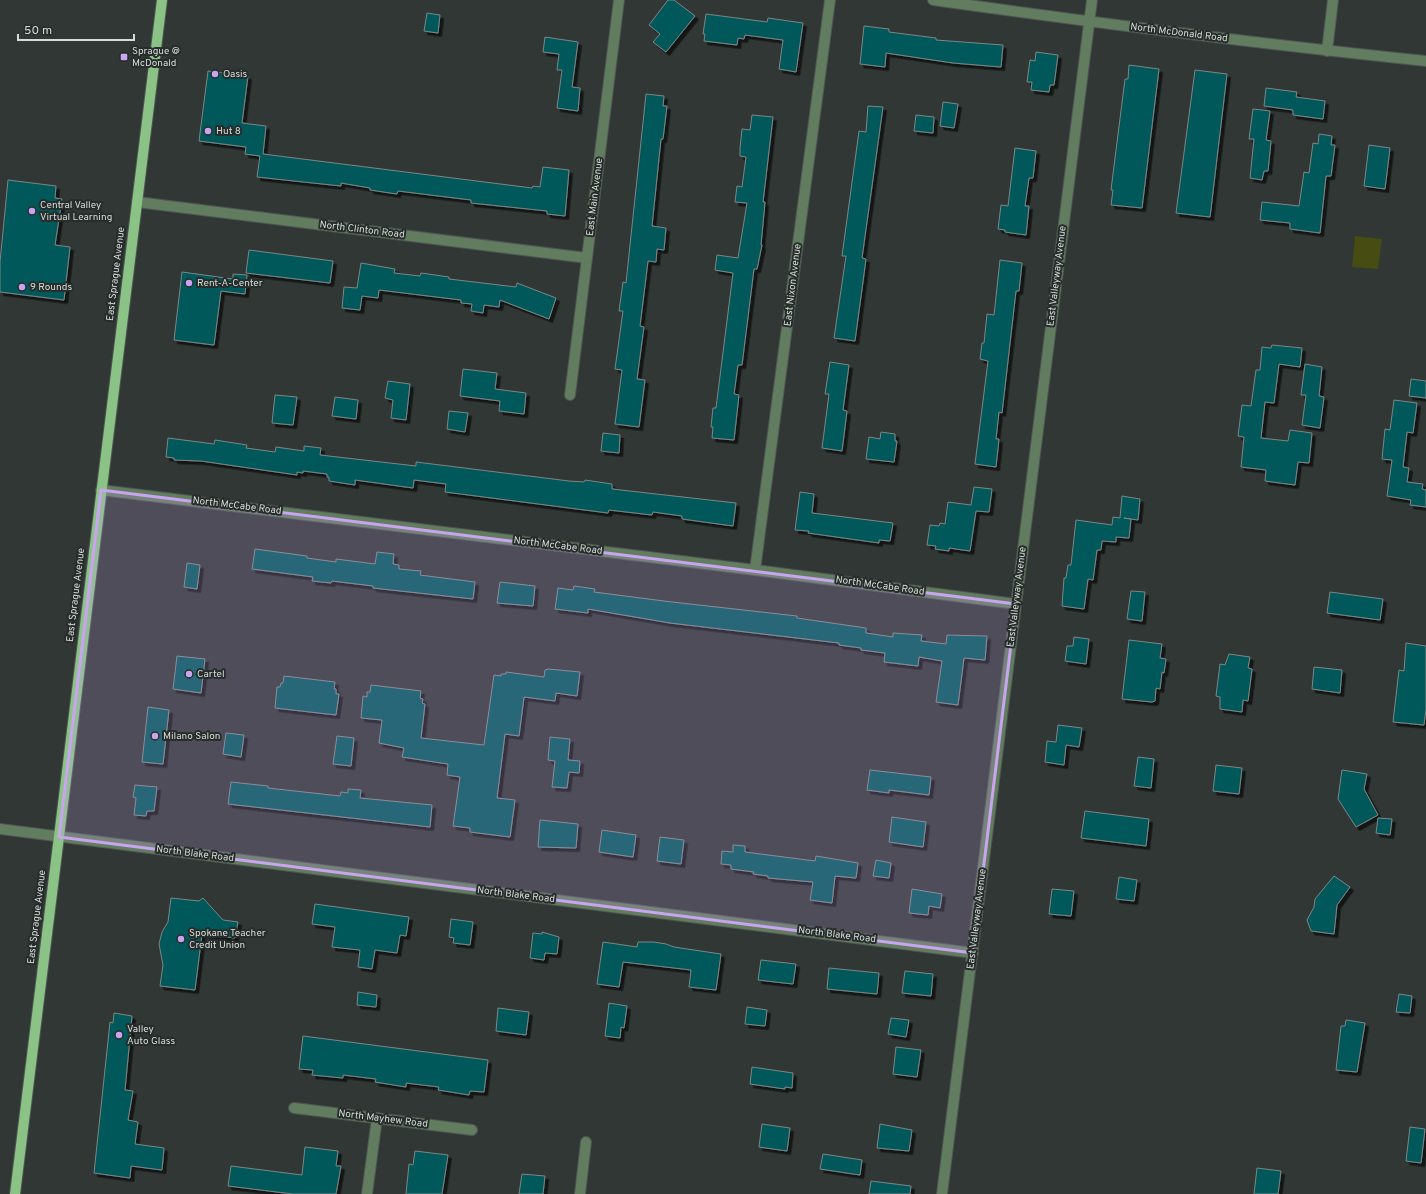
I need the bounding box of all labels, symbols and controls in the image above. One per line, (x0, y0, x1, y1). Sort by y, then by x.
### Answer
scale bar (18, 16, 134, 42)
street label: North McDonald Road (1129, 21, 1229, 45)
text: 50 m (24, 23, 52, 39)
place label: Sprague @ McDonald (132, 45, 180, 70)
marker: Sprague @ McDonald (119, 52, 129, 62)
place label: Oasis (223, 68, 248, 81)
marker: Oasis (210, 69, 220, 79)
place label: Hut 8 (216, 125, 241, 138)
marker: Hut 8 (203, 126, 213, 136)
street label: East Main Avenue (584, 157, 606, 237)
place label: Central Valley Virtual Learning (40, 199, 112, 224)
marker: Central Valley Virtual Learning (27, 206, 37, 216)
street label: North Clinton Road (319, 218, 405, 242)
street label: East Valleyway Avenue (1044, 225, 1070, 327)
street label: East Sprague Avenue (104, 226, 128, 322)
street label: East Nixon Avenue (781, 243, 805, 327)
place label: Rent-A-Center (197, 277, 263, 290)
marker: Rent-A-Center (184, 278, 194, 288)
place label: 9 Rounds (30, 281, 72, 294)
marker: 9 Rounds (17, 282, 27, 292)
street label: North McCabe Road (192, 494, 282, 518)
street label: North McCabe Road (513, 534, 603, 558)
street label: East Valleyway Avenue (1004, 546, 1030, 648)
street label: East Sprague Avenue (64, 547, 88, 643)
street label: North McCabe Road (835, 573, 925, 599)
place label: Cartel (197, 668, 225, 681)
marker: Cartel (184, 669, 194, 679)
place label: Milano Salon (163, 730, 220, 743)
marker: Milano Salon (150, 731, 160, 741)
street label: North Blake Road (155, 843, 235, 865)
street label: East Valleyway Avenue (964, 868, 990, 970)
street label: East Sprague Avenue (25, 869, 49, 965)
street label: North Blake Road (476, 884, 556, 906)
street label: North Blake Road (797, 924, 877, 946)
place label: Spokane Teacher Credit Union (189, 927, 266, 952)
marker: Spokane Teacher Credit Union (176, 934, 186, 944)
place label: Valley Auto Glass (127, 1023, 175, 1048)
marker: Valley Auto Glass (114, 1030, 124, 1040)
street label: North Mayhew Road (337, 1107, 429, 1131)

